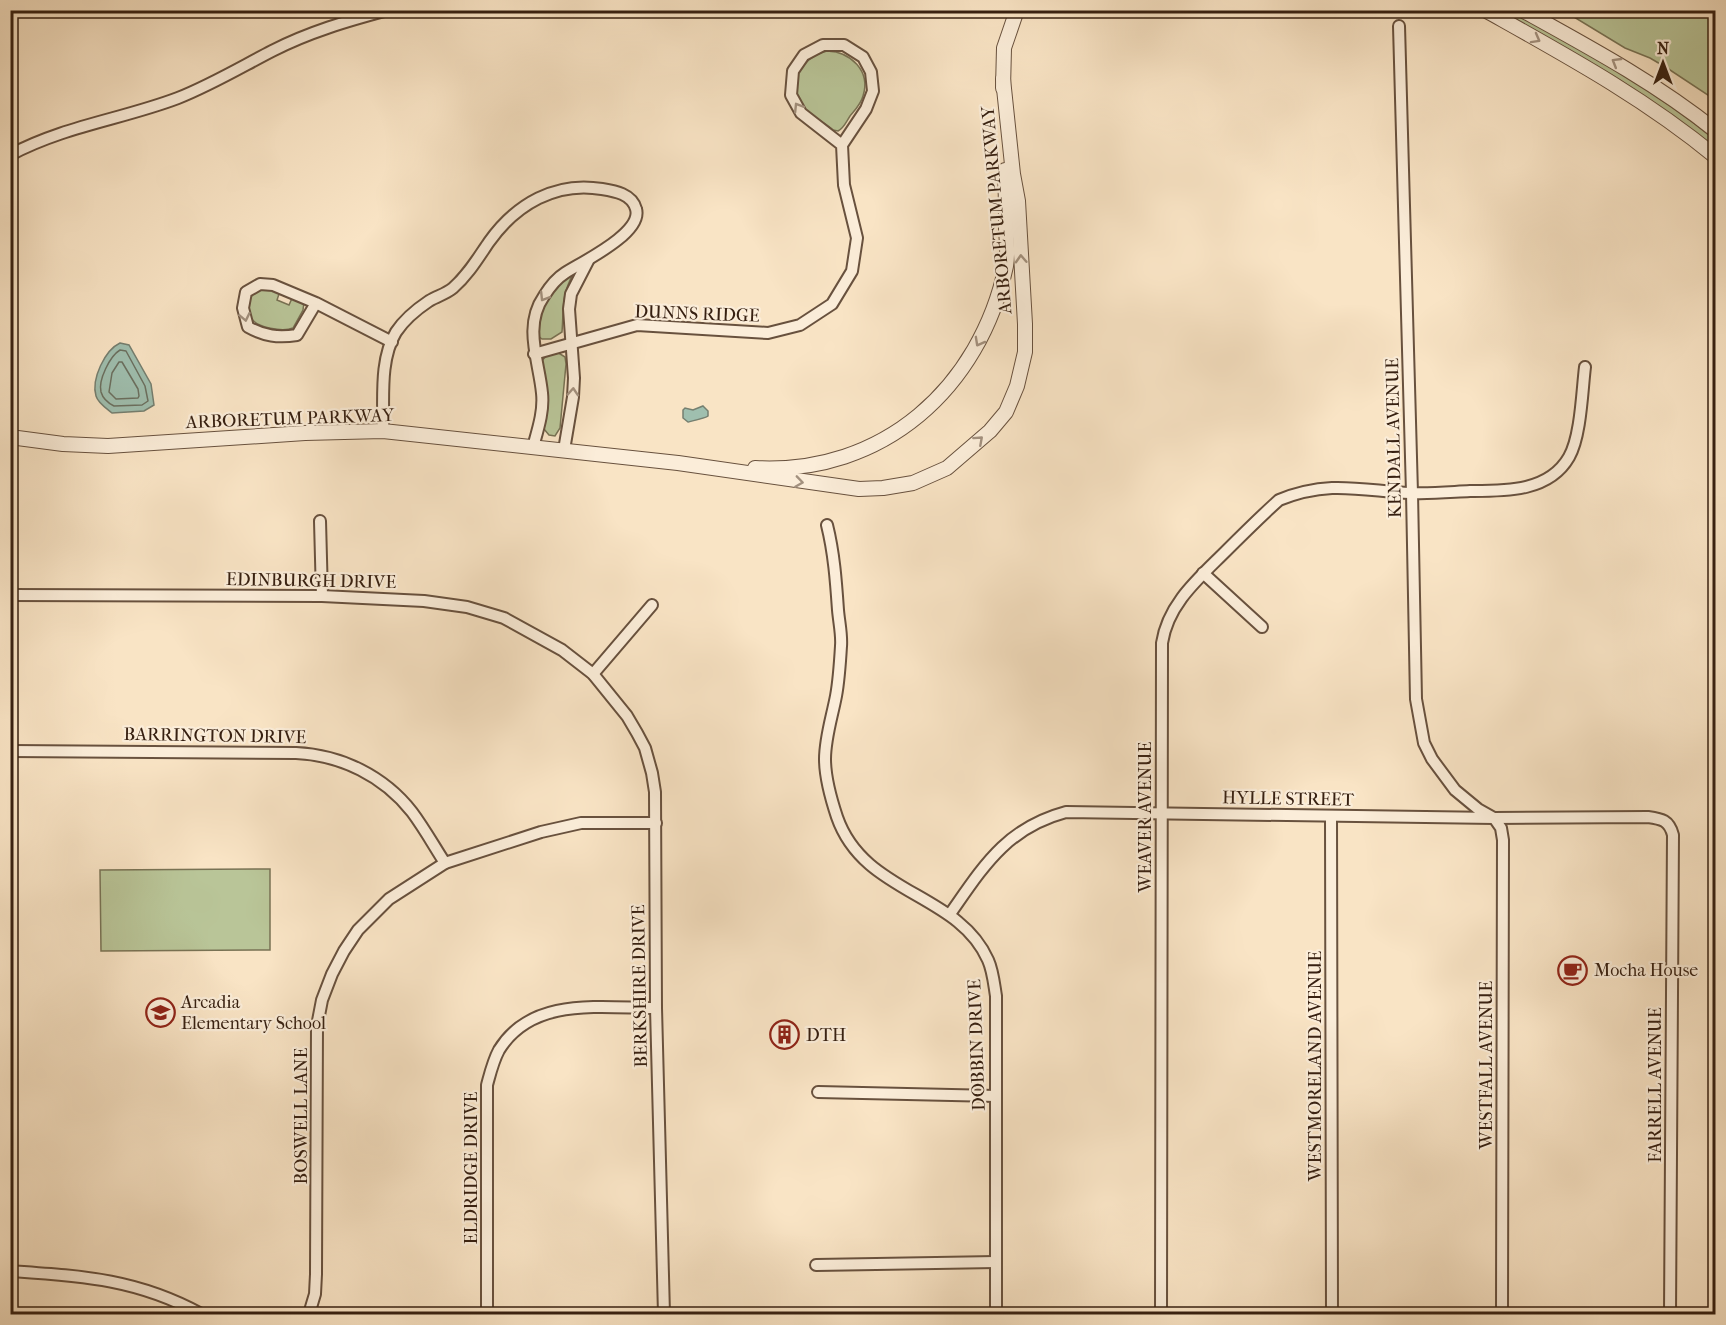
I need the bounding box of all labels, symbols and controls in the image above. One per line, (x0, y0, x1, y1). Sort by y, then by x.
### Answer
one-way arrow (1530, 32, 1540, 43)
north arrow (1633, 33, 1693, 93)
text: N (1657, 39, 1670, 58)
one-way arrow (1611, 59, 1622, 70)
one-way arrow (794, 103, 806, 113)
street label: ARBORETUM PARKWAY (977, 104, 1017, 316)
one-way arrow (1015, 255, 1028, 264)
one-way arrow (539, 291, 551, 301)
street label: DUNNS RIDGE (634, 301, 760, 327)
one-way arrow (238, 312, 251, 322)
one-way arrow (975, 336, 986, 346)
street label: KENDALL AVENUE (1382, 358, 1406, 518)
one-way arrow (566, 388, 579, 397)
street label: ARBORETUM PARKWAY (184, 405, 395, 433)
one-way arrow (972, 436, 983, 447)
one-way arrow (794, 475, 803, 487)
street label: EDINBURGH DRIVE (226, 569, 396, 593)
street label: BARRINGTON DRIVE (123, 724, 307, 748)
street label: WEAVER AVENUE (1135, 742, 1156, 893)
street label: HYLLE STREET (1222, 787, 1355, 811)
street label: BERKSHIRE DRIVE (628, 904, 652, 1068)
street label: WESTMORELAND AVENUE (1305, 951, 1326, 1182)
cafe icon: Mocha House (1557, 954, 1589, 986)
place label: Mocha House (1594, 960, 1698, 981)
street label: DOBBIN DRIVE (964, 979, 990, 1111)
street label: WESTFALL AVENUE (1476, 981, 1497, 1150)
place label: Arcadia Elementary School (180, 992, 326, 1034)
school or university icon: Arcadia Elementary School (144, 996, 176, 1028)
street label: FARRELL AVENUE (1645, 1007, 1666, 1163)
building icon: DTH (769, 1019, 801, 1051)
place label: DTH (806, 1025, 846, 1046)
street label: BOSWELL LANE (291, 1048, 312, 1184)
street label: ELDRIDGE DRIVE (461, 1091, 482, 1245)

